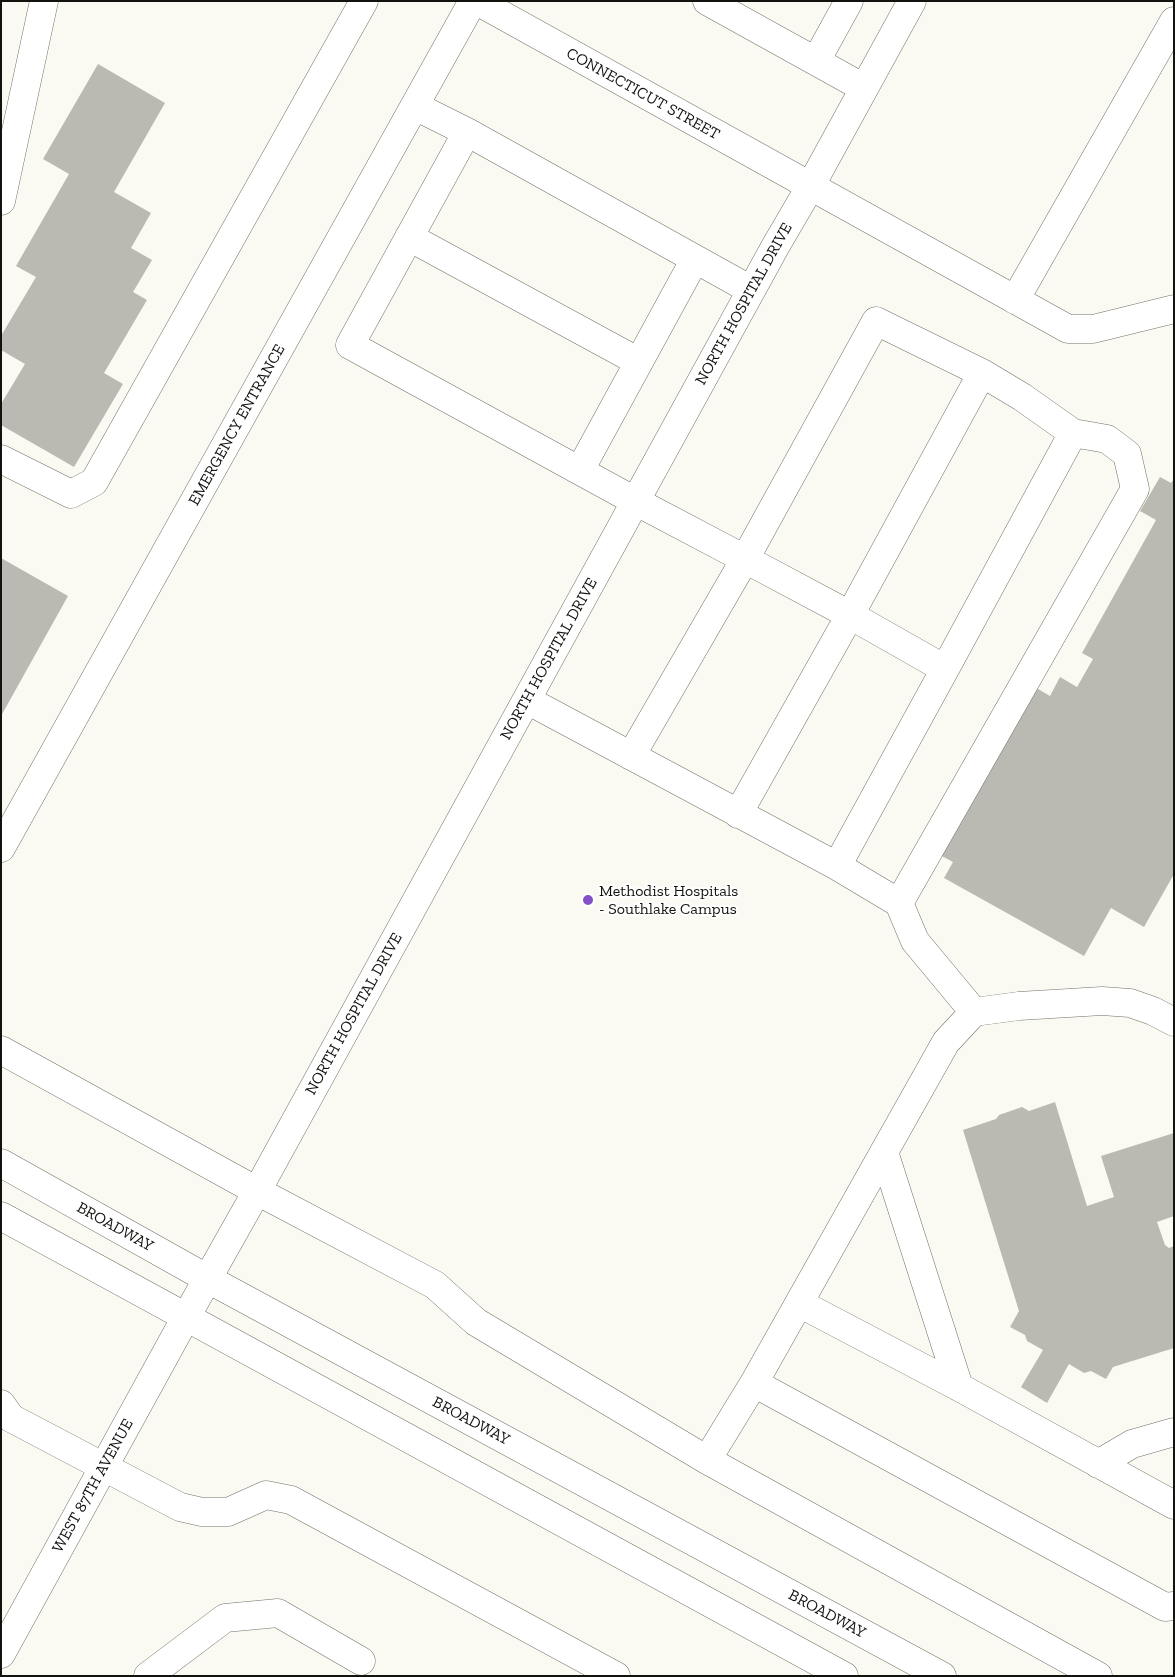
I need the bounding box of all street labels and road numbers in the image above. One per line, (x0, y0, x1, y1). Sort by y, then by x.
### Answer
street label: CONNECTICUT STREET (563, 44, 723, 144)
street label: NORTH HOSPITAL DRIVE (691, 220, 797, 388)
street label: EMERGENCY ENTRANCE (185, 341, 289, 509)
street label: NORTH HOSPITAL DRIVE (496, 575, 602, 743)
street label: NORTH HOSPITAL DRIVE (301, 930, 407, 1098)
street label: BROADWAY (73, 1198, 157, 1256)
street label: BROADWAY (429, 1393, 513, 1449)
street label: WEST 87TH AVENUE (48, 1416, 138, 1556)
street label: BROADWAY (785, 1586, 869, 1642)

